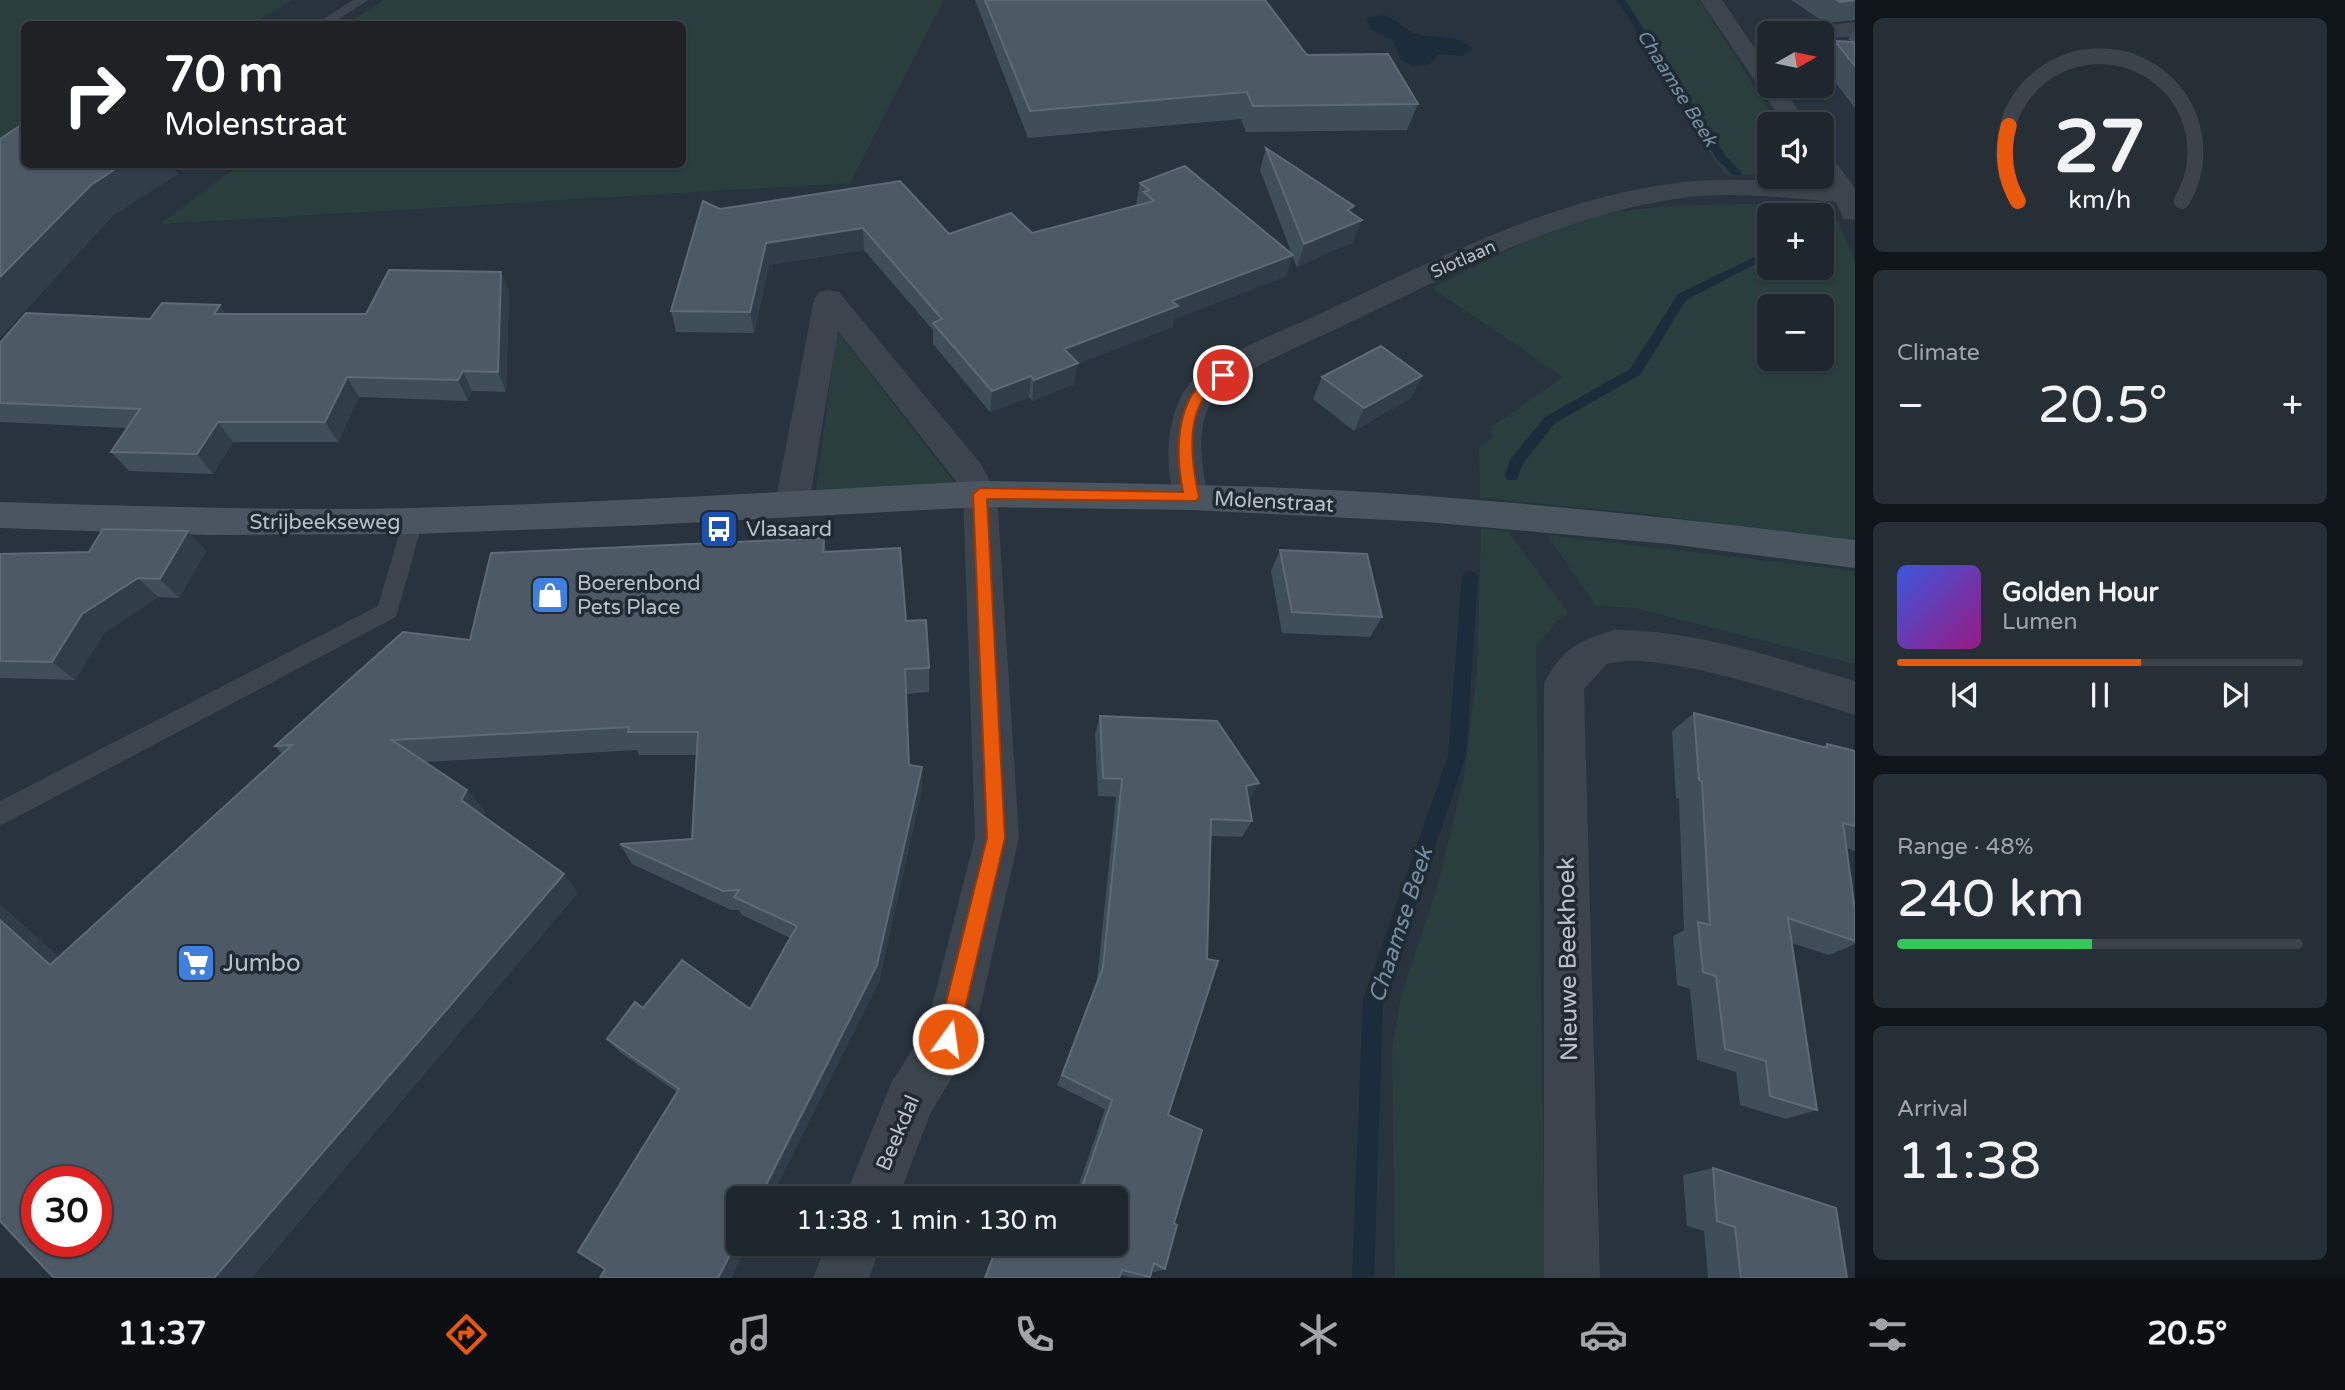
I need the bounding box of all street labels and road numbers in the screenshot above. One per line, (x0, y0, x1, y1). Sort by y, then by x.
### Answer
street label: Slotlaan (1427, 235, 1499, 283)
street label: Molenstraat (1213, 486, 1335, 518)
street label: Strijbeekseweg (250, 510, 400, 535)
street label: Nieuwe Beekhoek (1552, 857, 1584, 1061)
street label: Beekdal (871, 1091, 925, 1175)

